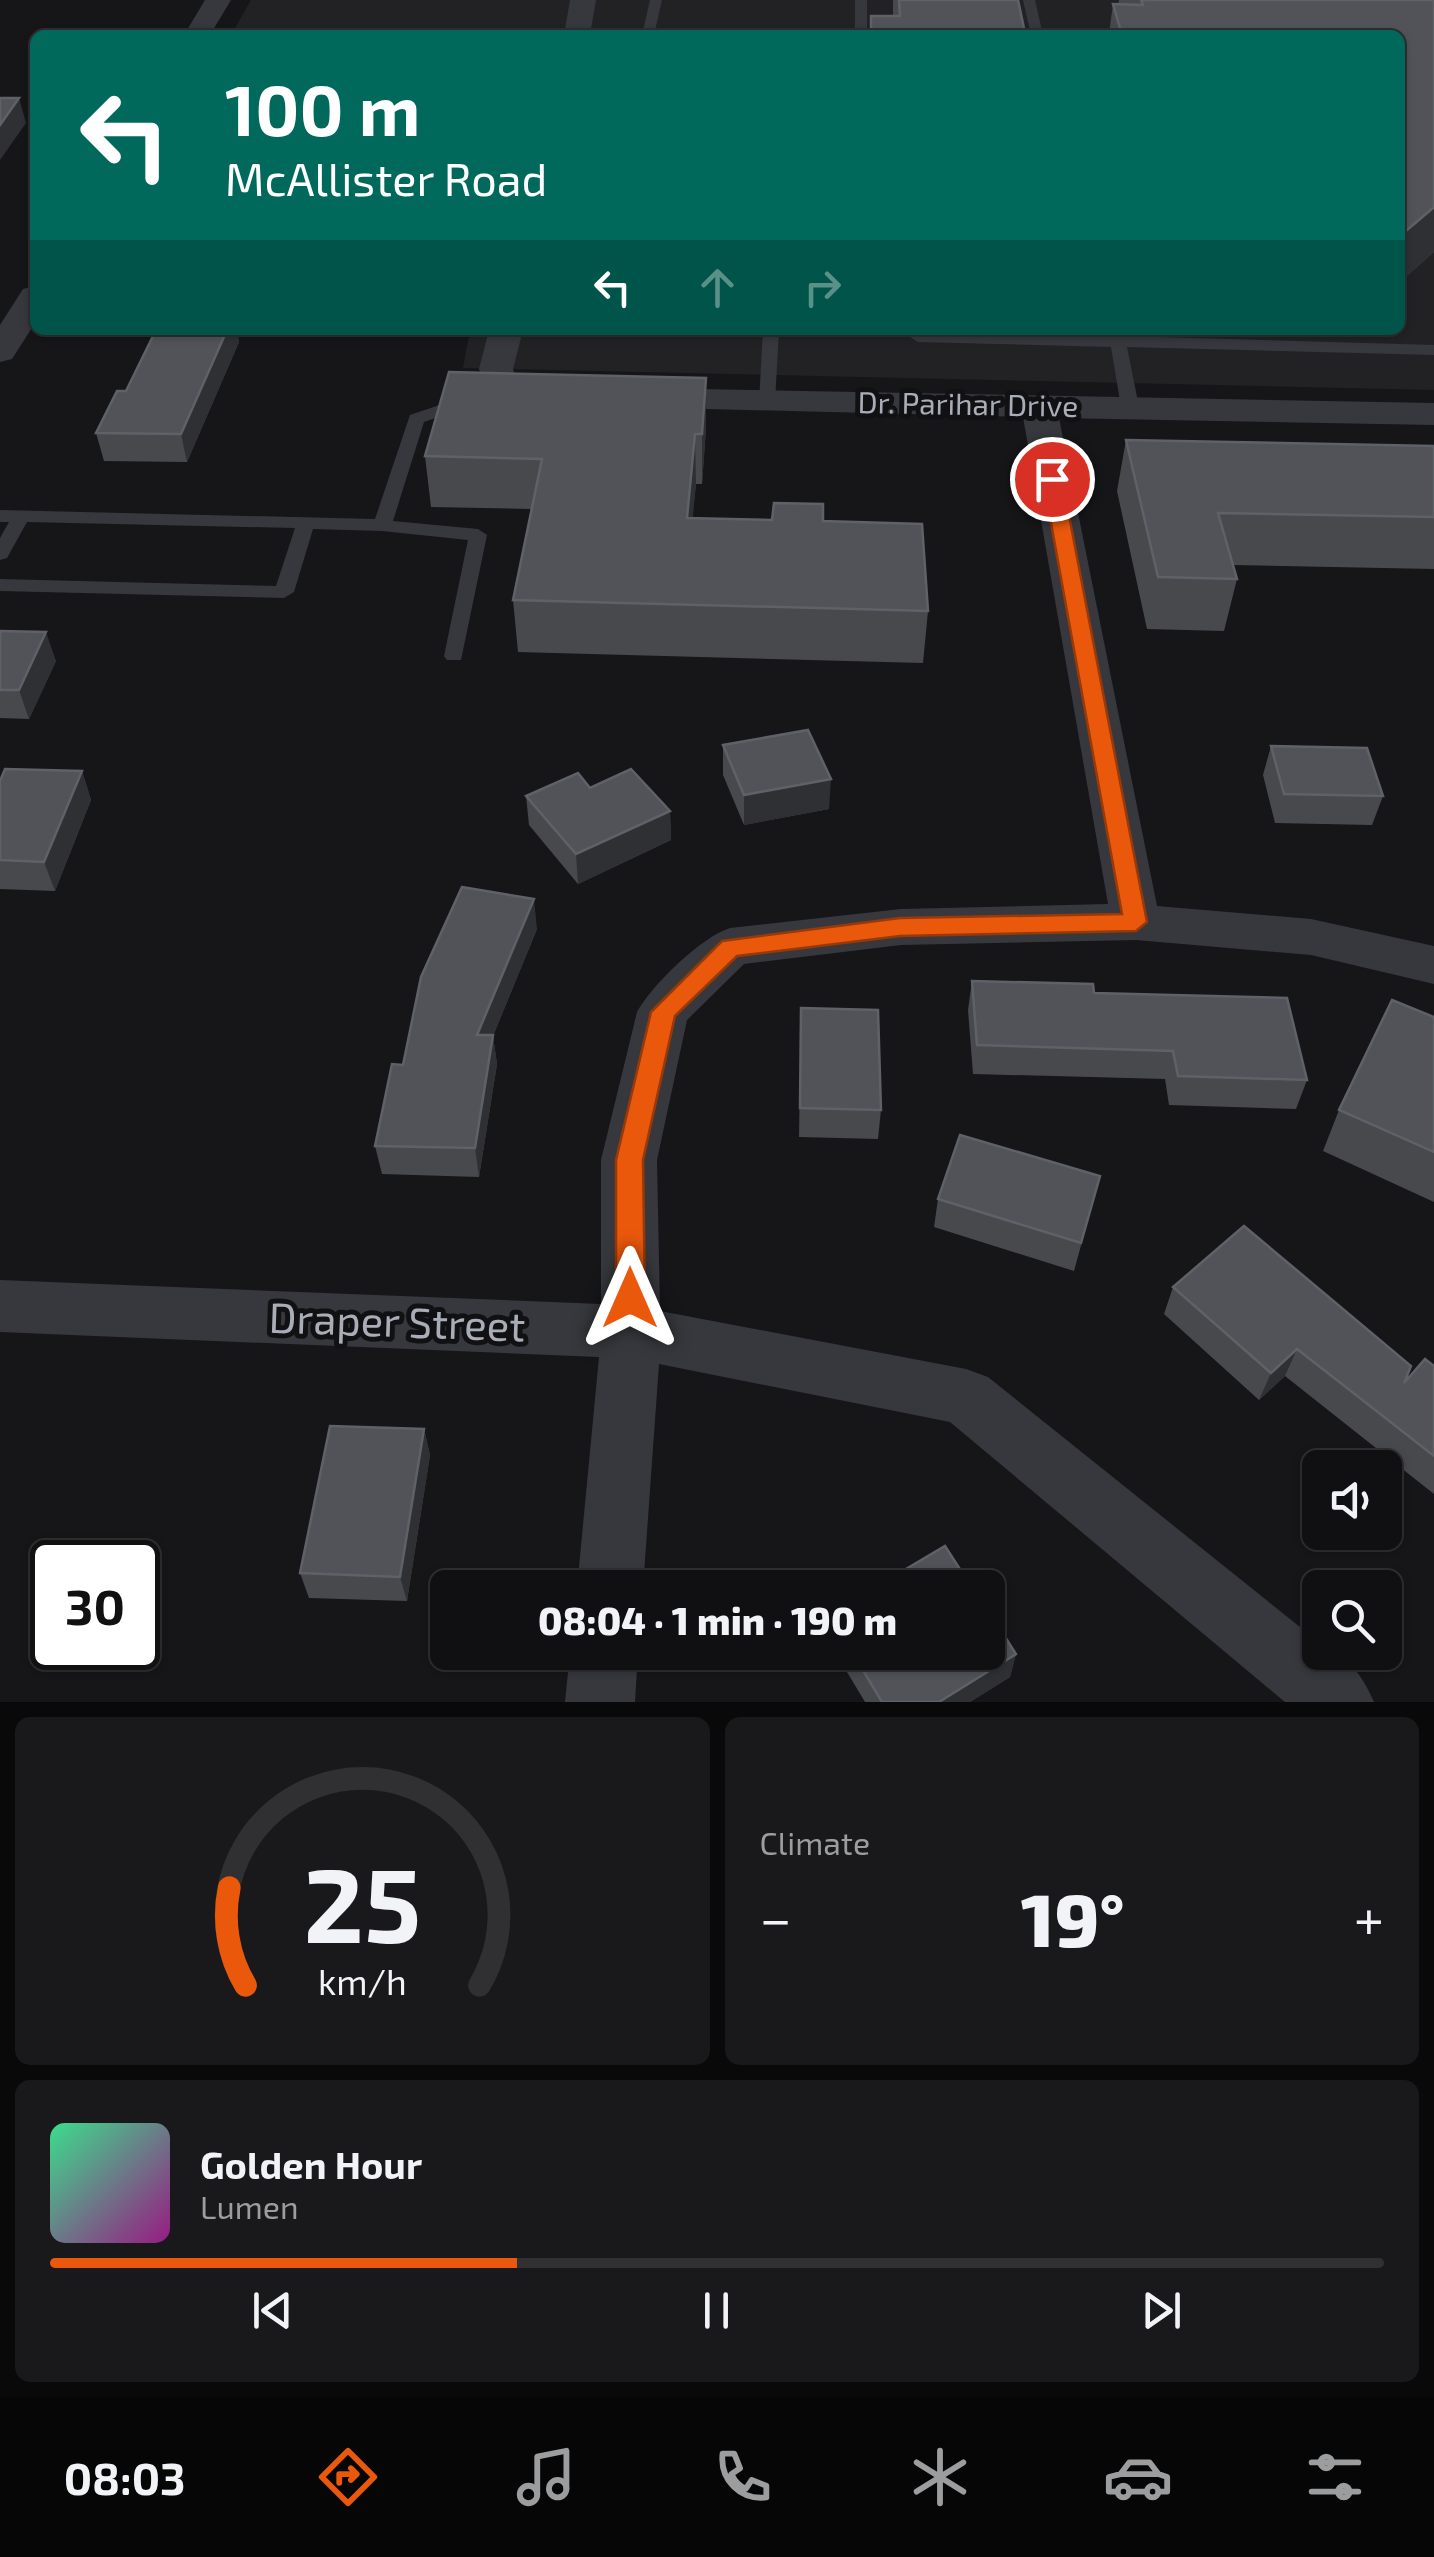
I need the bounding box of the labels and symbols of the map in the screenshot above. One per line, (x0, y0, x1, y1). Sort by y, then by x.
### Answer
street label: Dr. Parihar Drive (857, 383, 1079, 423)
pin (1010, 437, 1095, 522)
position arrow (578, 1246, 682, 1350)
street label: Draper Street (268, 1291, 526, 1349)
speed limit sign: 30 (30, 1540, 160, 1670)

